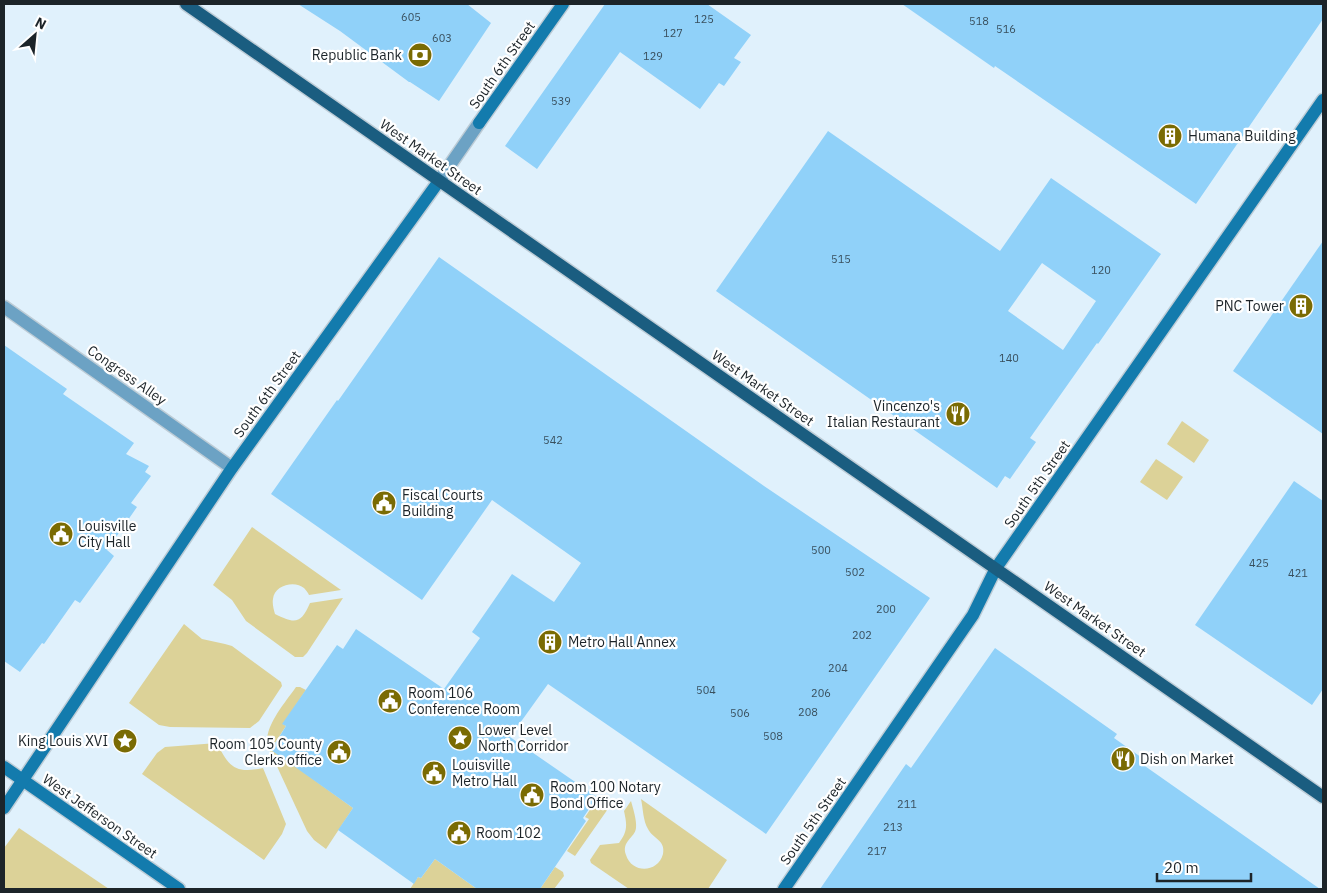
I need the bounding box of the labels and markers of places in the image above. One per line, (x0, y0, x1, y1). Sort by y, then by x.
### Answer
bank icon: Republic Bank (407, 42, 433, 68)
place label: Republic Bank (312, 46, 403, 64)
building icon: Humana Building (1157, 123, 1183, 149)
place label: Humana Building (1188, 127, 1296, 145)
building icon: PNC Tower (1288, 293, 1314, 319)
place label: PNC Tower (1215, 297, 1284, 315)
place label: Vincenzo's Italian Restaurant (827, 397, 940, 431)
restaurant icon: Vincenzo's Italian Restaurant (945, 401, 971, 427)
place label: Fiscal Courts Building (402, 486, 483, 520)
public building icon: Fiscal Courts Building (371, 490, 397, 516)
place label: Louisville City Hall (78, 517, 137, 551)
public building icon: Louisville City Hall (48, 521, 74, 547)
building icon: Metro Hall Annex (537, 629, 563, 655)
place label: Metro Hall Annex (568, 633, 676, 651)
place label: Room 106 Conference Room (408, 684, 520, 718)
public building icon: Room 106 Conference Room (377, 688, 403, 714)
place label: Lower Level North Corridor (478, 721, 569, 755)
place icon: Lower Level North Corridor (447, 725, 473, 751)
place icon: King Louis XVI (112, 728, 138, 754)
place label: King Louis XVI (18, 732, 108, 750)
place label: Room 105 County Clerks office (209, 735, 322, 769)
public building icon: Room 105 County Clerks office (326, 739, 352, 765)
restaurant icon: Dish on Market (1110, 746, 1136, 772)
place label: Dish on Market (1140, 750, 1234, 768)
place label: Louisville Metro Hall (452, 756, 517, 790)
public building icon: Louisville Metro Hall (421, 760, 447, 786)
place label: Room 100 Notary Bond Office (550, 778, 661, 812)
public building icon: Room 100 Notary Bond Office (519, 782, 545, 808)
public building icon: Room 102 (446, 820, 472, 846)
place label: Room 102 (476, 824, 541, 842)

